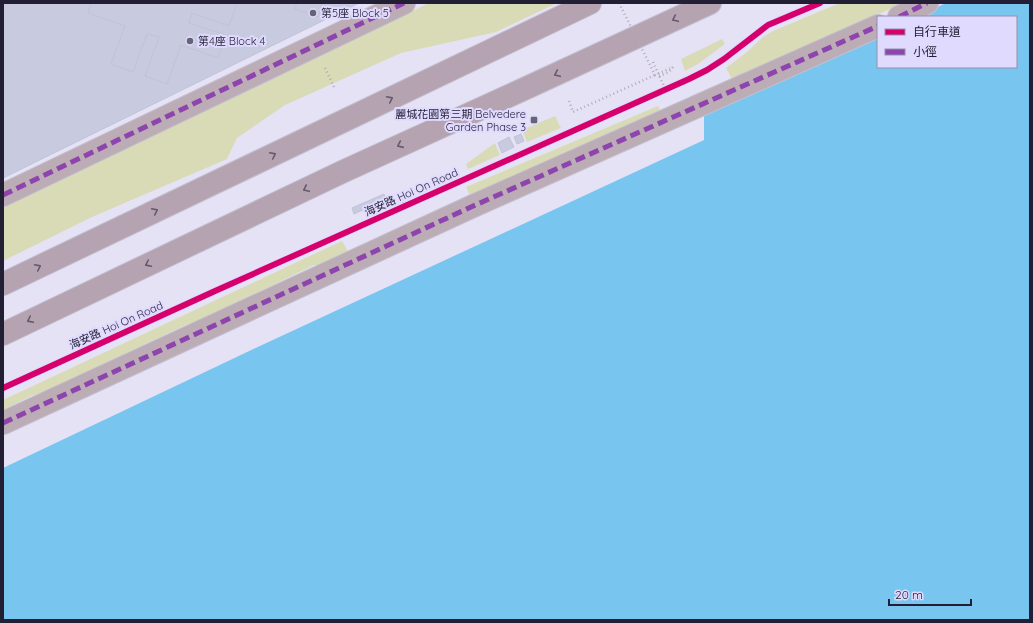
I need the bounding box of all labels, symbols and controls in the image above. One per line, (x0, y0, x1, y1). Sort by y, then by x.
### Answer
place label: 第5座 Block 5 (321, 6, 389, 20)
marker: 第5座 Block 5 (308, 8, 318, 18)
one-way arrow (671, 14, 679, 22)
legend (877, 16, 1017, 68)
text: 自行車道 (913, 24, 961, 39)
place label: 第4座 Block 4 (198, 34, 266, 48)
marker: 第4座 Block 4 (185, 36, 195, 46)
text: 小徑 (913, 44, 937, 59)
one-way arrow (553, 69, 561, 77)
one-way arrow (386, 96, 393, 104)
place label: 麗城花園第三期 Belvedere Garden Phase 3 (395, 107, 526, 134)
marker: 麗城花園第三期 Belvedere Garden Phase 3 (529, 115, 539, 125)
one-way arrow (397, 141, 404, 149)
one-way arrow (268, 152, 276, 160)
street label: 海安路 Hoi On Road (362, 165, 460, 219)
one-way arrow (303, 184, 311, 192)
one-way arrow (151, 208, 159, 216)
one-way arrow (144, 259, 152, 267)
one-way arrow (34, 264, 41, 272)
street label: 海安路 Hoi On Road (67, 298, 165, 352)
one-way arrow (27, 315, 35, 323)
scale bar (889, 581, 971, 607)
text: 20 m (895, 587, 923, 602)

